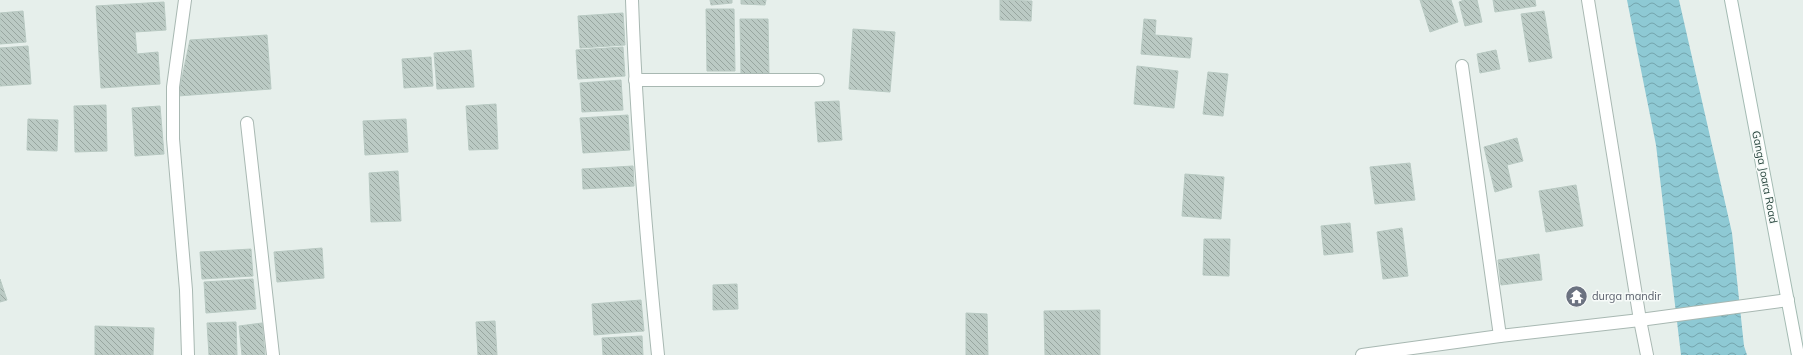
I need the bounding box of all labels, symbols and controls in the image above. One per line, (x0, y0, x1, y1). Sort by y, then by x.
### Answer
street label: Ganga Joara Road (1749, 129, 1781, 225)
temple icon: durga mandir (1564, 283, 1590, 309)
place label: durga mandir (1592, 289, 1661, 303)

